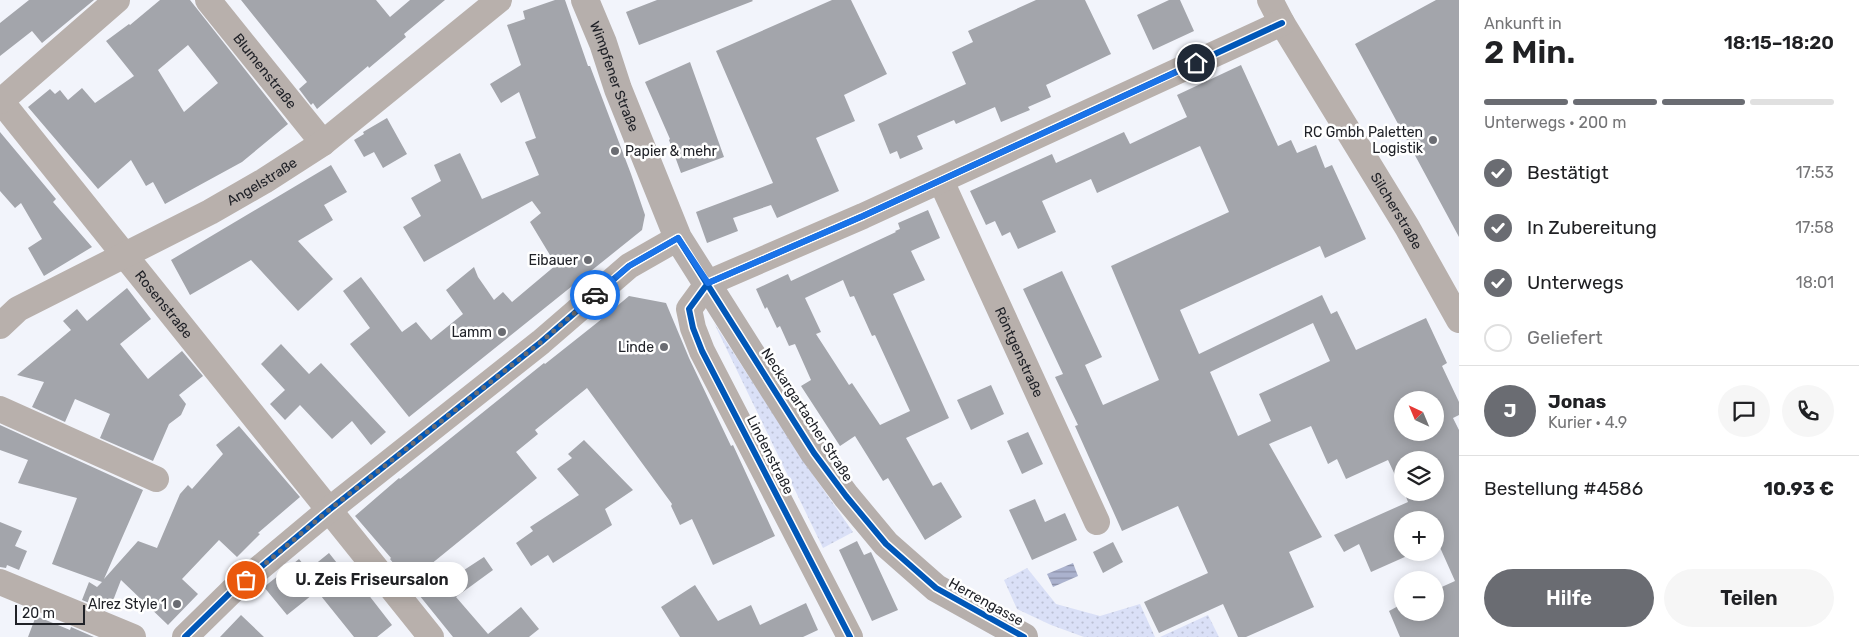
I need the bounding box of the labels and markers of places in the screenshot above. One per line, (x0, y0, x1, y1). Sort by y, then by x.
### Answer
pin (1175, 42, 1217, 84)
place label: RC Gmbh Paletten Logistik (1304, 124, 1424, 157)
marker: RC Gmbh Paletten Logistik (1427, 134, 1439, 146)
place label: Papier & mehr (625, 143, 718, 160)
marker: Papier & mehr (609, 145, 621, 157)
place label: Eibauer (528, 252, 579, 269)
marker: Eibauer (582, 254, 594, 266)
place label: Lamm (451, 324, 492, 341)
marker: Lamm (496, 326, 508, 338)
place label: Linde (618, 339, 654, 356)
marker: Linde (658, 341, 670, 353)
pin (225, 559, 267, 601)
callout: U. Zeis Friseursalon (276, 562, 468, 598)
place label: Alrez Style 1 (88, 596, 167, 613)
marker: Alrez Style 1 (171, 598, 183, 610)

